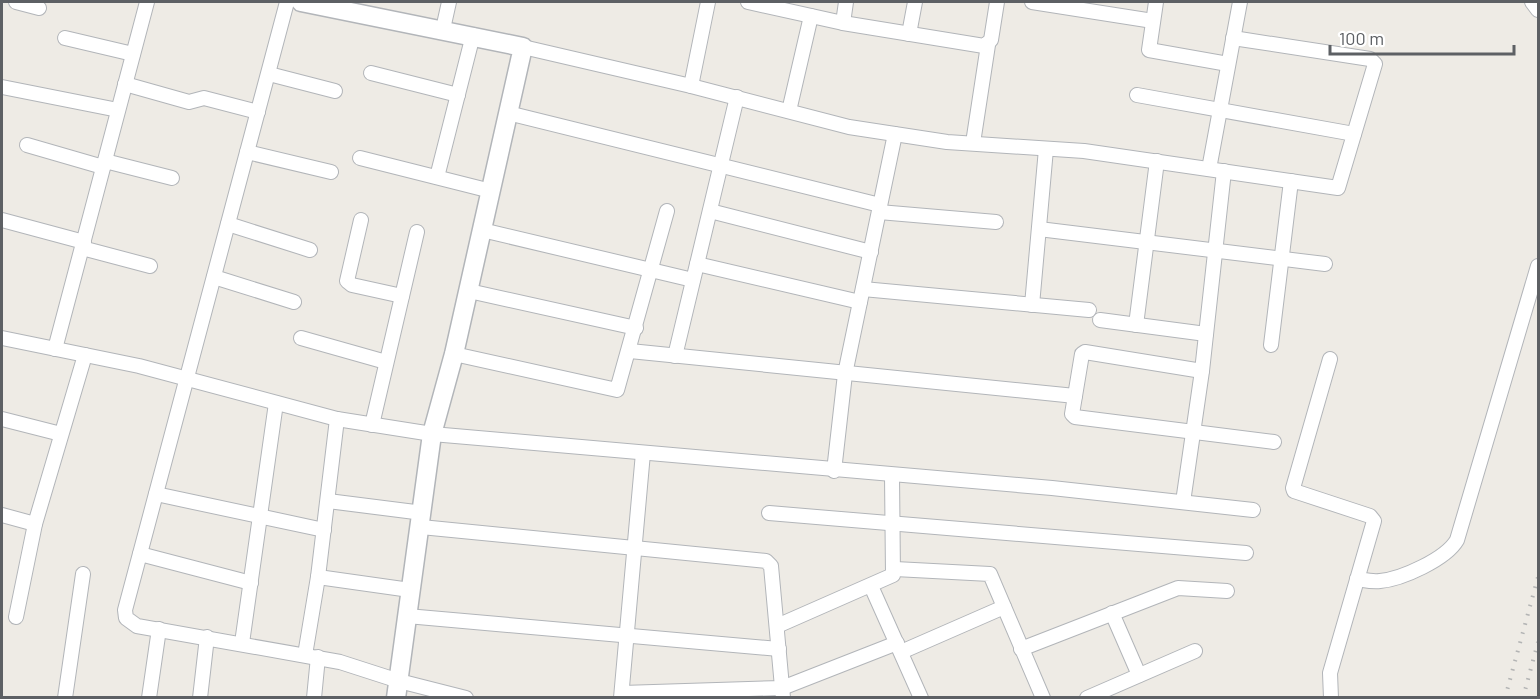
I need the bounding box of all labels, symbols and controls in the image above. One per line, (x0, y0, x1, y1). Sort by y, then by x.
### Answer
scale bar (1330, 18, 1514, 56)
text: 100 m (1339, 27, 1384, 49)

